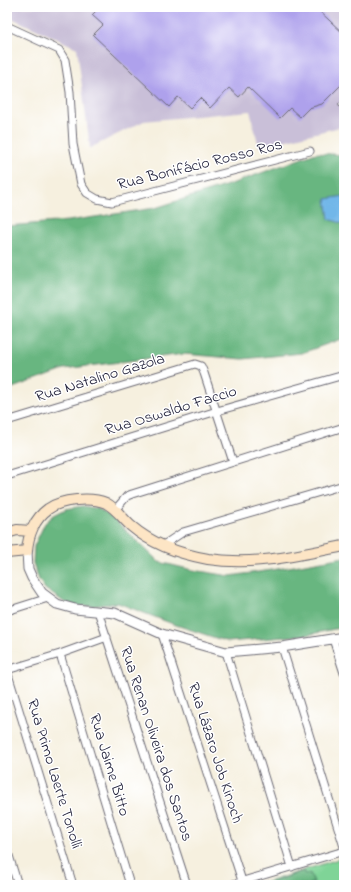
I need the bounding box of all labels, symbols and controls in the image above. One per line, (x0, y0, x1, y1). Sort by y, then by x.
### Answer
street label: Rua Bonifácio Rosso Ros (115, 133, 285, 197)
street label: Rua Natalino Gazola (32, 347, 168, 409)
street label: Rua Oswaldo Faccio (102, 380, 240, 442)
street label: Rua Renan Oliveira dos Santos (113, 644, 199, 844)
street label: Rua Lázaro Job Kinoch (181, 679, 249, 827)
street label: Rua Primo Laerte Tonolli (20, 696, 88, 852)
street label: Rua Jaime Bitto (82, 711, 136, 819)

